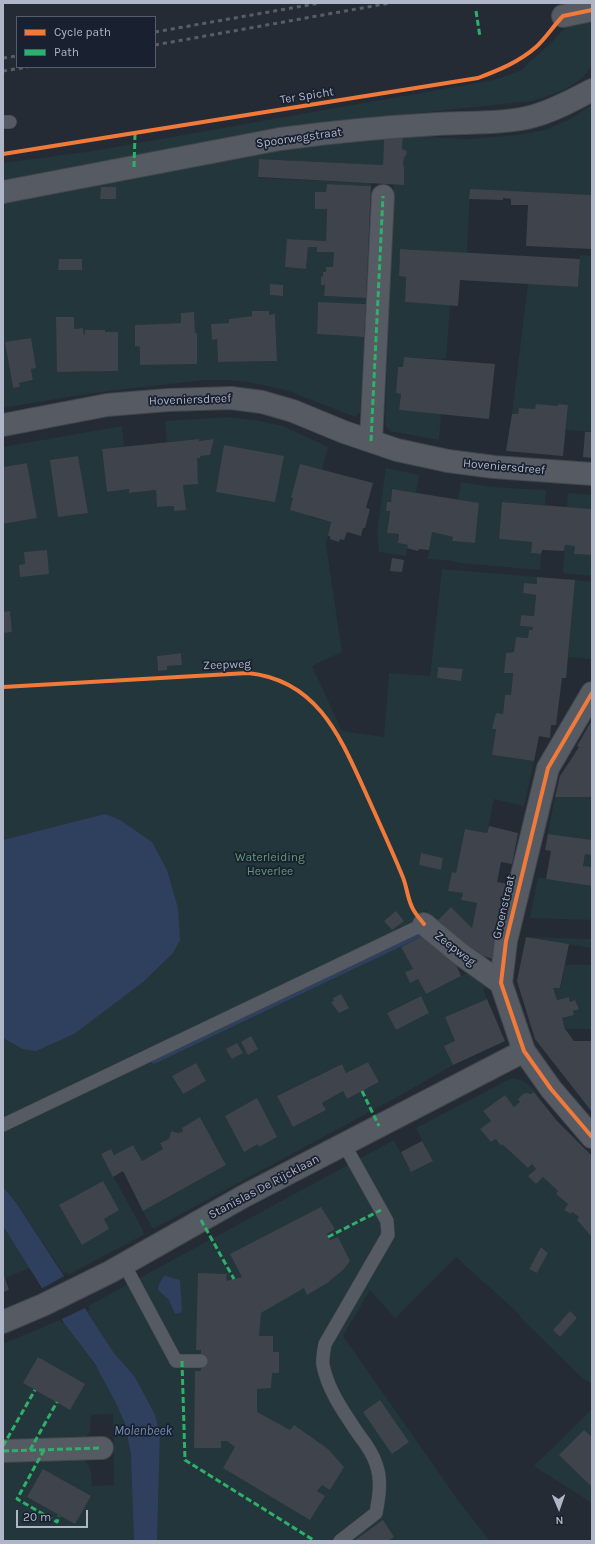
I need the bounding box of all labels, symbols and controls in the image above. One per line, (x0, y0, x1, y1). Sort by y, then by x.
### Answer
legend (16, 16, 156, 68)
text: Cycle path (54, 25, 111, 39)
text: Path (54, 45, 79, 59)
street label: Ter Spicht (279, 85, 335, 107)
street label: Spoorwegstraat (255, 125, 343, 151)
street label: Hoveniersdreef (149, 391, 231, 409)
street label: Hoveniersdreef (462, 456, 546, 478)
street label: Zeepweg (203, 657, 251, 673)
park label: Waterleiding Heverlee (235, 851, 305, 879)
street label: Groenstraat (490, 874, 518, 940)
street label: Zeepweg (432, 929, 478, 969)
street label: Stanislas De Rijcklaan (206, 1152, 322, 1222)
water label: Molenbeek (114, 1423, 172, 1439)
north arrow (539, 1488, 579, 1528)
scale bar (18, 1502, 90, 1528)
text: 20 m (23, 1510, 51, 1524)
text: N (555, 1514, 564, 1527)

